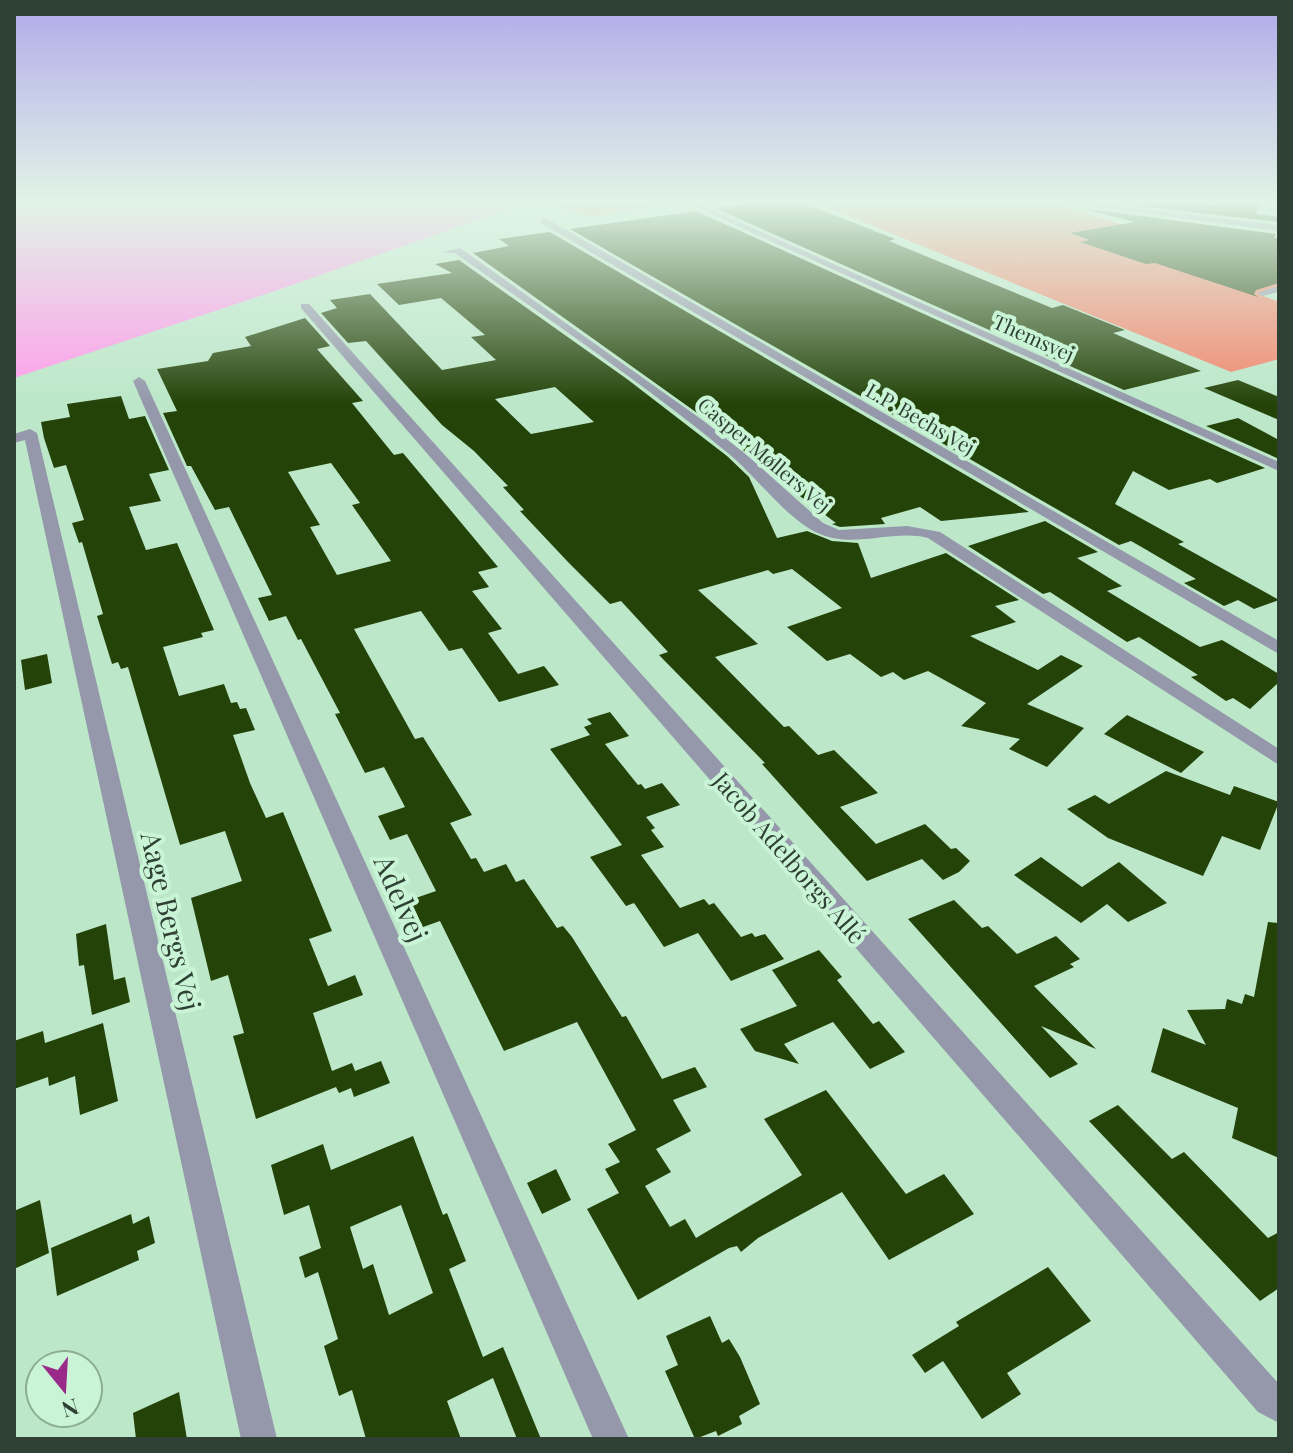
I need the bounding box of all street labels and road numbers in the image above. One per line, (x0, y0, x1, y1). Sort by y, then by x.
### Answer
street label: Themsvej (989, 307, 1079, 367)
street label: L.P. Bechs Vej (862, 376, 980, 460)
street label: Casper Møllers Vej (693, 390, 837, 518)
street label: Jacob Adelborgs Allé (706, 764, 873, 950)
street label: Aage Bergs Vej (133, 827, 211, 1014)
street label: Adelvej (366, 848, 437, 947)

